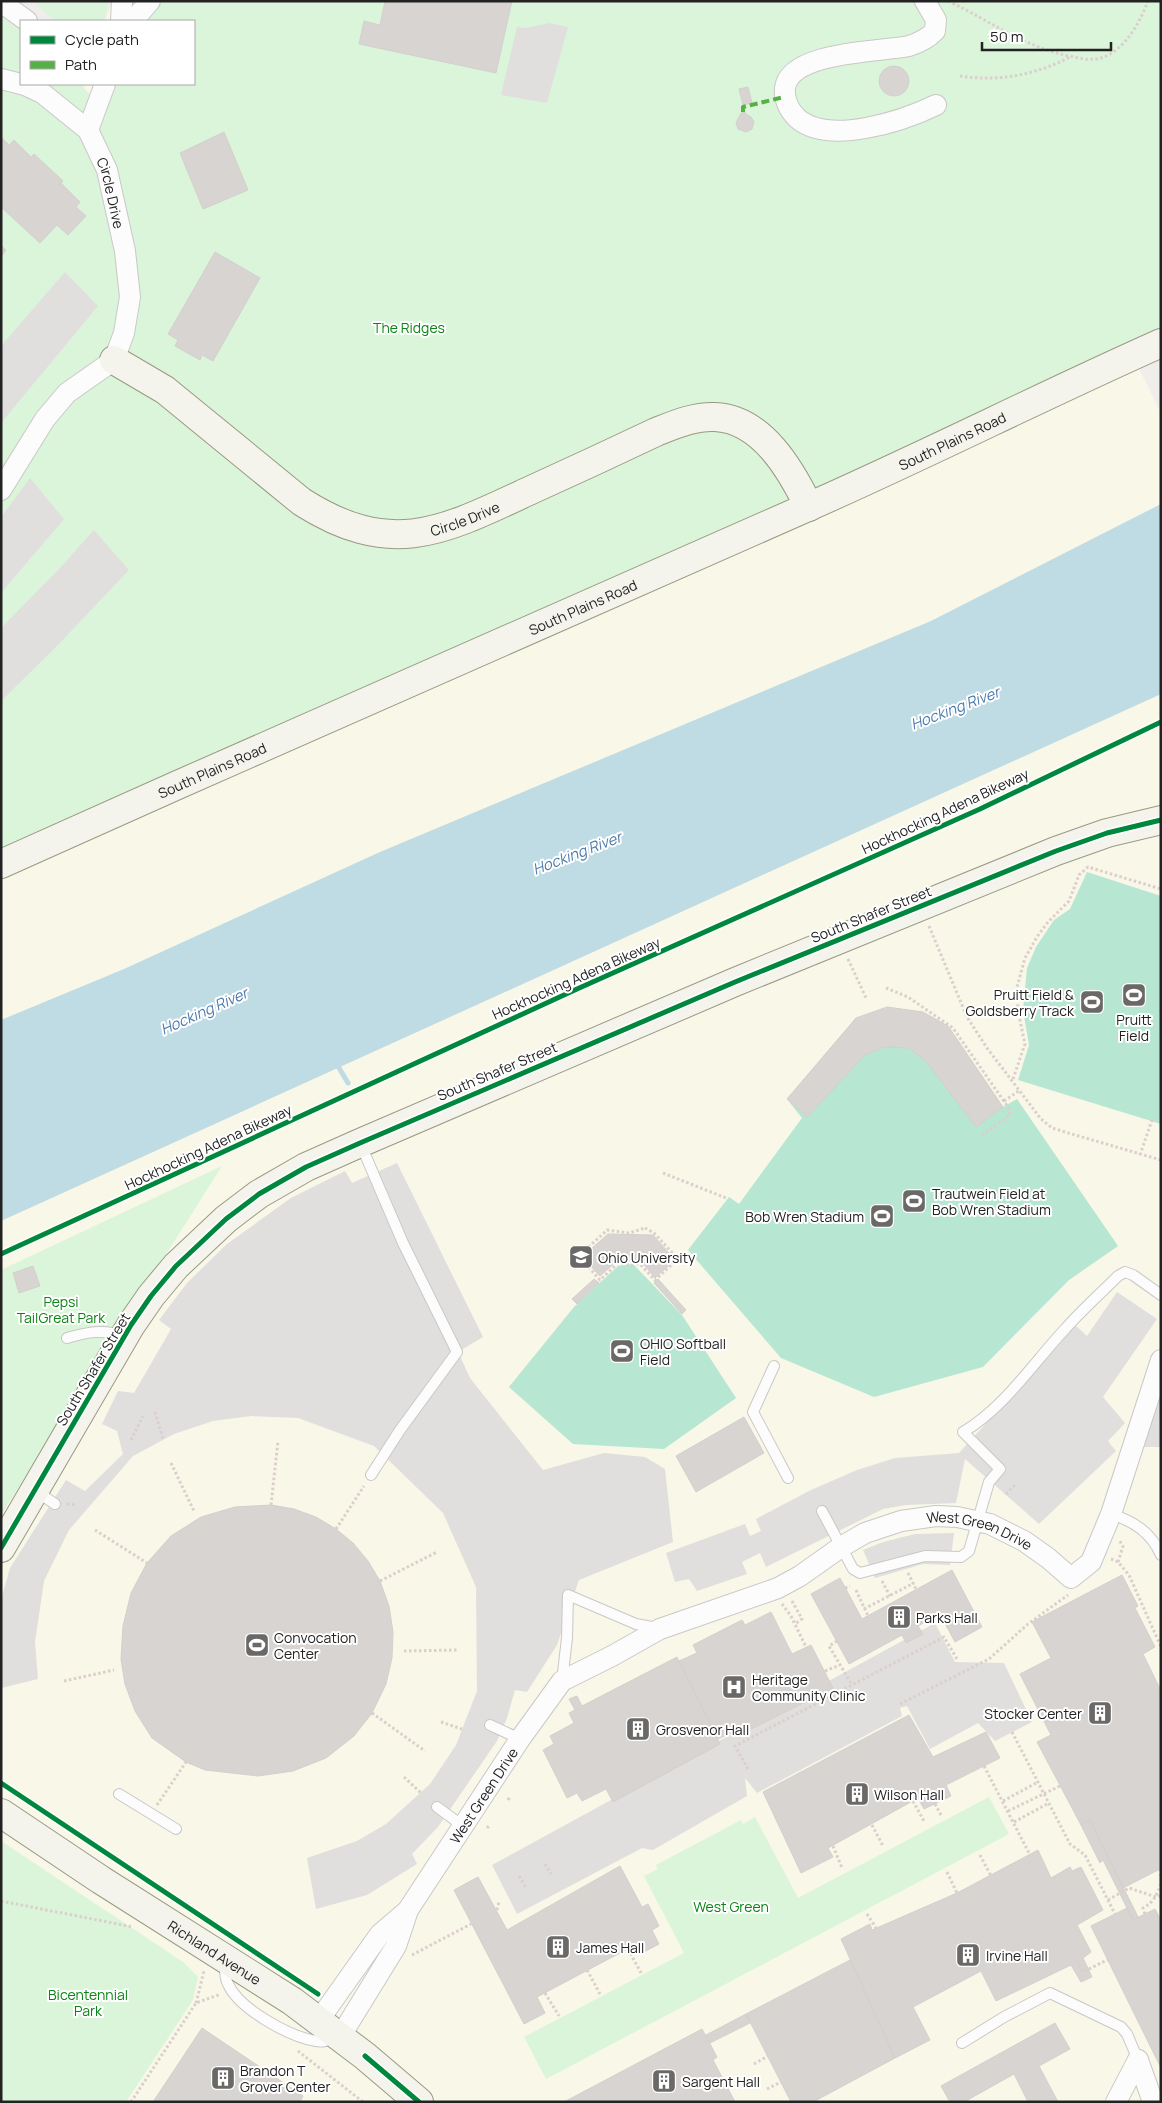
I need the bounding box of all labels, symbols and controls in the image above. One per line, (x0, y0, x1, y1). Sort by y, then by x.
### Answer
legend (20, 20, 195, 85)
scale bar (982, 20, 1111, 52)
text: 50 m (990, 26, 1024, 47)
text: Cycle path (65, 29, 139, 50)
text: Path (65, 54, 97, 75)
street label: Circle Drive (93, 154, 129, 230)
park label: The Ridges (373, 318, 445, 337)
street label: South Plains Road (895, 407, 1009, 474)
street label: Circle Drive (428, 496, 502, 540)
street label: South Plains Road (525, 575, 640, 639)
water label: Hocking River (908, 680, 1005, 735)
street label: South Plains Road (155, 738, 269, 802)
street label: Hockhocking Adena Bikeway (858, 764, 1032, 858)
water label: Hocking River (530, 825, 627, 880)
street label: South Shafer Street (808, 881, 934, 947)
street label: Hockhocking Adena Bikeway (489, 932, 664, 1024)
water label: Hocking River (157, 981, 253, 1040)
sports icon: Pruitt Field (1121, 982, 1147, 1008)
place label: Pruitt Field & Goldsberry Track (965, 985, 1075, 1020)
sports icon: Pruitt Field & Goldsberry Track (1079, 989, 1105, 1015)
place label: Pruitt Field (1116, 1010, 1152, 1045)
street label: South Shafer Street (434, 1037, 560, 1105)
street label: Hockhocking Adena Bikeway (121, 1100, 295, 1194)
place label: Trautwein Field at Bob Wren Stadium (932, 1184, 1051, 1219)
sports icon: Trautwein Field at Bob Wren Stadium (901, 1188, 927, 1214)
sports icon: Bob Wren Stadium (869, 1203, 895, 1229)
place label: Bob Wren Stadium (745, 1207, 864, 1226)
school or university icon: Ohio University (568, 1244, 594, 1270)
place label: Ohio University (598, 1248, 696, 1267)
park label: Pepsi TailGreat Park (17, 1292, 106, 1327)
street label: South Shafer Street (52, 1309, 134, 1429)
place label: OHIO Softball Field (640, 1334, 726, 1369)
sports icon: OHIO Softball Field (609, 1338, 635, 1364)
street label: West Green Drive (925, 1506, 1037, 1554)
building icon: Parks Hall (886, 1604, 912, 1630)
place label: Parks Hall (916, 1608, 978, 1627)
place label: Convocation Center (274, 1628, 357, 1663)
sports icon: Convocation Center (244, 1632, 270, 1658)
place label: Heritage Community Clinic (752, 1670, 866, 1705)
hospital icon: Heritage Community Clinic (721, 1674, 747, 1700)
building icon: Stocker Center (1087, 1700, 1113, 1726)
place label: Stocker Center (984, 1704, 1082, 1723)
building icon: Grosvenor Hall (625, 1716, 651, 1742)
place label: Grosvenor Hall (656, 1720, 749, 1739)
street label: West Green Drive (445, 1744, 522, 1847)
building icon: Wilson Hall (844, 1781, 870, 1807)
place label: Wilson Hall (874, 1785, 944, 1804)
park label: West Green (693, 1897, 769, 1916)
street label: Richland Avenue (165, 1915, 265, 1989)
building icon: James Hall (545, 1934, 571, 1960)
place label: James Hall (576, 1938, 644, 1957)
building icon: Irvine Hall (955, 1942, 981, 1968)
place label: Irvine Hall (986, 1946, 1048, 1965)
park label: Bicentennial Park (48, 1985, 128, 2020)
place label: Brandon T Grover Center (240, 2061, 331, 2096)
building icon: Brandon T Grover Center (210, 2065, 236, 2091)
building icon: Sargent Hall (651, 2068, 677, 2094)
place label: Sargent Hall (682, 2072, 760, 2091)

